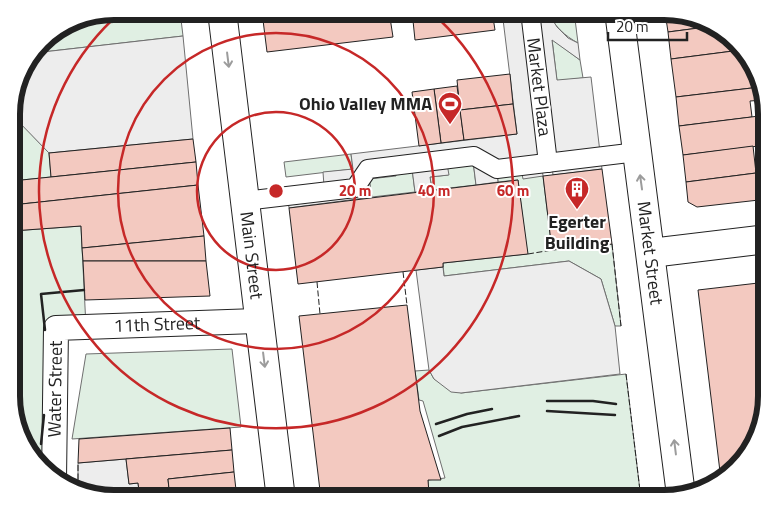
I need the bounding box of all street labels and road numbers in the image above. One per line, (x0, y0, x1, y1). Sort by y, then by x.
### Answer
street label: Market Plaza (520, 36, 559, 138)
street label: Market Street (630, 199, 671, 307)
street label: Main Street (233, 210, 271, 301)
street label: 11th Street (113, 309, 201, 339)
street label: Water Street (41, 340, 69, 438)

